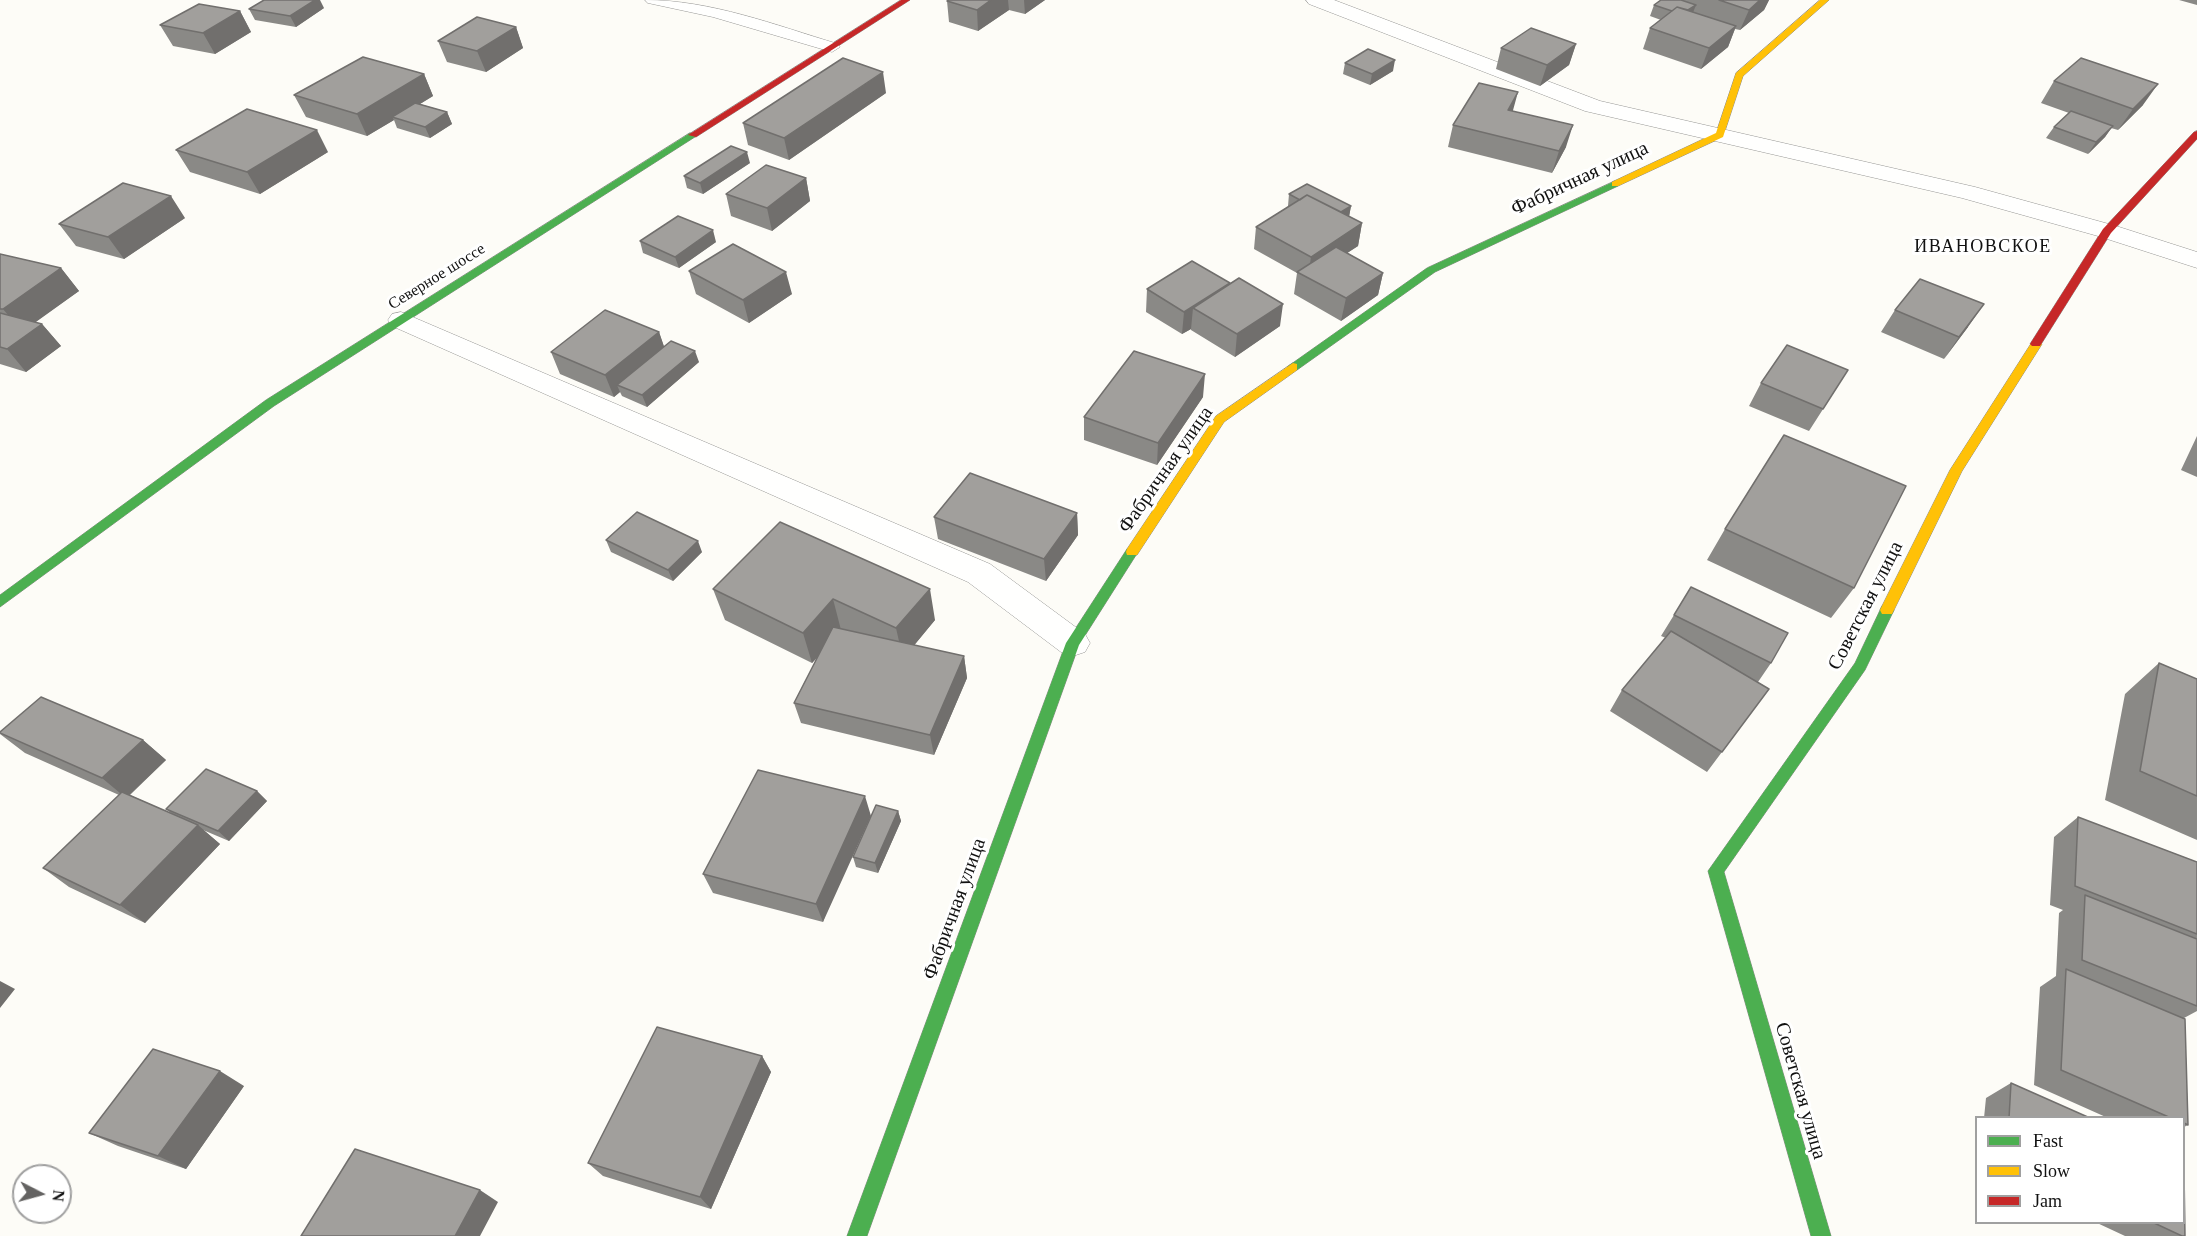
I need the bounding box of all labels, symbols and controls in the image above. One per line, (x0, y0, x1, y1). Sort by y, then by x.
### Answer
street label: Фабричная улица (1508, 137, 1652, 221)
district label: ИВАНОВСКОЕ (1914, 236, 2052, 258)
street label: Северное шоссе (385, 240, 489, 314)
street label: Фабричная улица (1114, 402, 1218, 538)
street label: Советская улица (1823, 538, 1909, 674)
street label: Фабричная улица (918, 835, 992, 983)
street label: Советская улица (1769, 1020, 1831, 1162)
legend (1975, 1116, 2185, 1224)
text: Fast (2033, 1131, 2063, 1151)
text: Slow (2033, 1161, 2070, 1181)
north arrow (12, 1164, 72, 1224)
text: N (49, 1189, 67, 1202)
text: Jam (2033, 1191, 2062, 1211)

